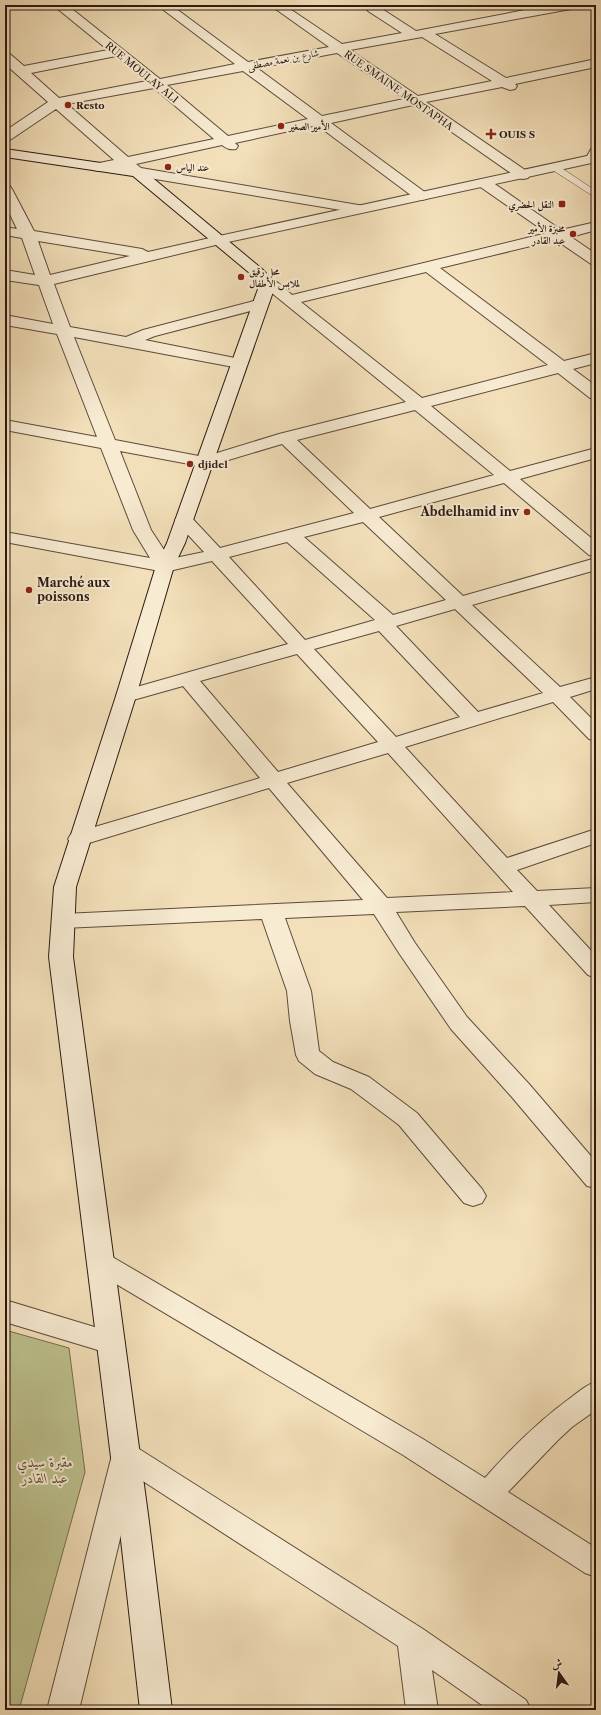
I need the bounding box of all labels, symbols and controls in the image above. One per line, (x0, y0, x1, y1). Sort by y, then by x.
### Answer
street label: RUE MOULAY ALI (103, 39, 181, 106)
street label: شارع بن نعمة مصطفى (246, 46, 321, 76)
street label: RUE SMAINE MOSTAPHA (342, 48, 456, 133)
place label: Resto (76, 99, 105, 112)
marker: Resto (63, 100, 73, 110)
place label: الأمير الصغير (288, 119, 330, 133)
marker: الأمير الصغير (276, 121, 286, 131)
place label: OUIS S (499, 128, 535, 141)
marker: OUIS S (486, 129, 496, 139)
place label: عند الياس (176, 161, 209, 174)
marker: عند الياس (163, 162, 173, 172)
place label: النقل الحضري (508, 198, 554, 213)
marker: النقل الحضري (557, 199, 567, 209)
place label: مخبزة الأمير عبد القادر (527, 221, 566, 247)
marker: مخبزة الأمير عبد القادر (568, 229, 578, 239)
place label: محل رقيق لملابس الأطفال (249, 265, 301, 291)
marker: محل رقيق لملابس الأطفال (236, 272, 246, 282)
place label: djidel (198, 458, 228, 471)
marker: djidel (185, 459, 195, 469)
place label: Abdelhamid inv (420, 504, 520, 519)
marker: Abdelhamid inv (522, 507, 532, 517)
place label: Marché aux poissons (37, 575, 110, 604)
marker: Marché aux poissons (24, 585, 34, 595)
park label: مقبرة سيدي عبد القادر (17, 1453, 73, 1487)
north arrow (539, 1653, 579, 1693)
text: ش (550, 1655, 564, 1671)

